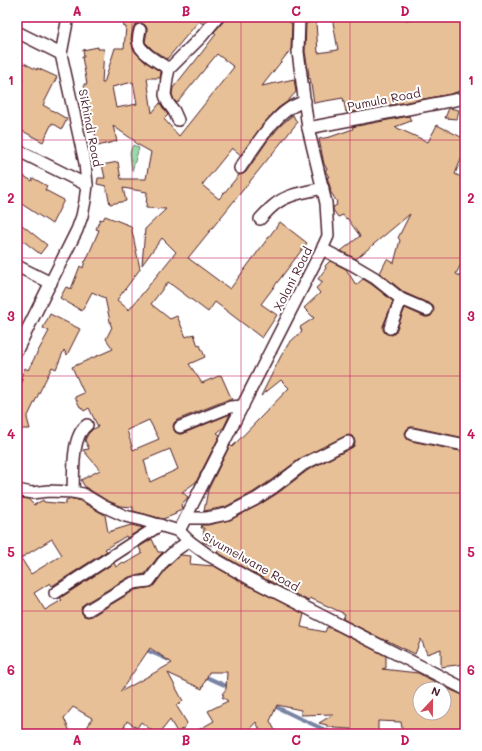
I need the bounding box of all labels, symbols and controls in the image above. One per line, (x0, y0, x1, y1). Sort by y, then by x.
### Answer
text: A (72, 2, 82, 19)
text: B (182, 2, 191, 19)
text: C (291, 2, 301, 19)
text: D (400, 2, 410, 19)
text: 1 (8, 71, 14, 88)
text: 1 (468, 71, 474, 88)
street label: Pumula Road (346, 84, 422, 114)
street label: Sikhindi Road (76, 88, 106, 168)
text: 2 (7, 189, 15, 206)
text: 2 (467, 189, 475, 206)
street label: Xolani Road (269, 244, 315, 313)
text: 3 (7, 307, 15, 324)
text: 3 (467, 307, 475, 324)
text: 4 (7, 425, 15, 442)
text: 4 (467, 425, 475, 442)
street label: Sivumelwane Road (200, 528, 303, 594)
text: 5 (7, 543, 15, 560)
text: 5 (467, 543, 475, 560)
text: 6 (7, 661, 15, 678)
text: 6 (467, 661, 475, 678)
north arrow (412, 681, 452, 721)
text: N (429, 683, 443, 700)
text: A (72, 731, 82, 748)
text: B (182, 731, 191, 748)
text: C (291, 731, 301, 748)
text: D (400, 731, 410, 748)

